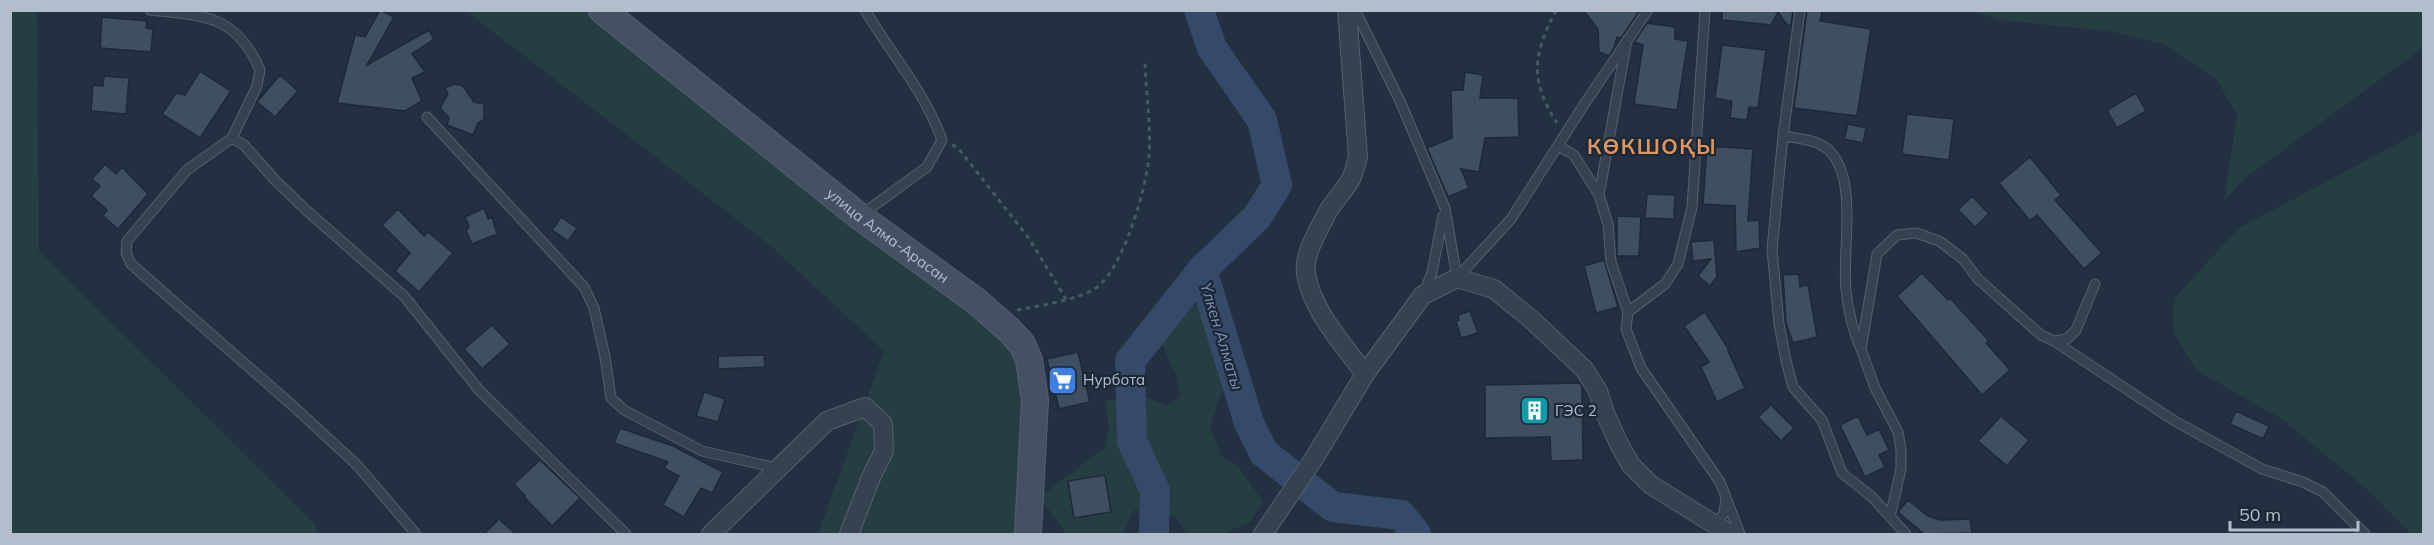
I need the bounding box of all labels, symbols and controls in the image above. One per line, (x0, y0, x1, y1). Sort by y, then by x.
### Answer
district label: КӨКШОҚЫ (1587, 133, 1717, 159)
street label: улица Алма-Арасан (823, 184, 953, 287)
water label: Үлкен Алматы (1196, 280, 1248, 392)
supermarket icon: Нурбота (1046, 364, 1078, 396)
place label: Нурбота (1083, 370, 1145, 389)
building icon: ГЭС 2 (1518, 395, 1550, 427)
place label: ГЭС 2 (1555, 401, 1597, 420)
scale bar (2230, 494, 2358, 532)
text: 50 m (2239, 503, 2281, 526)

